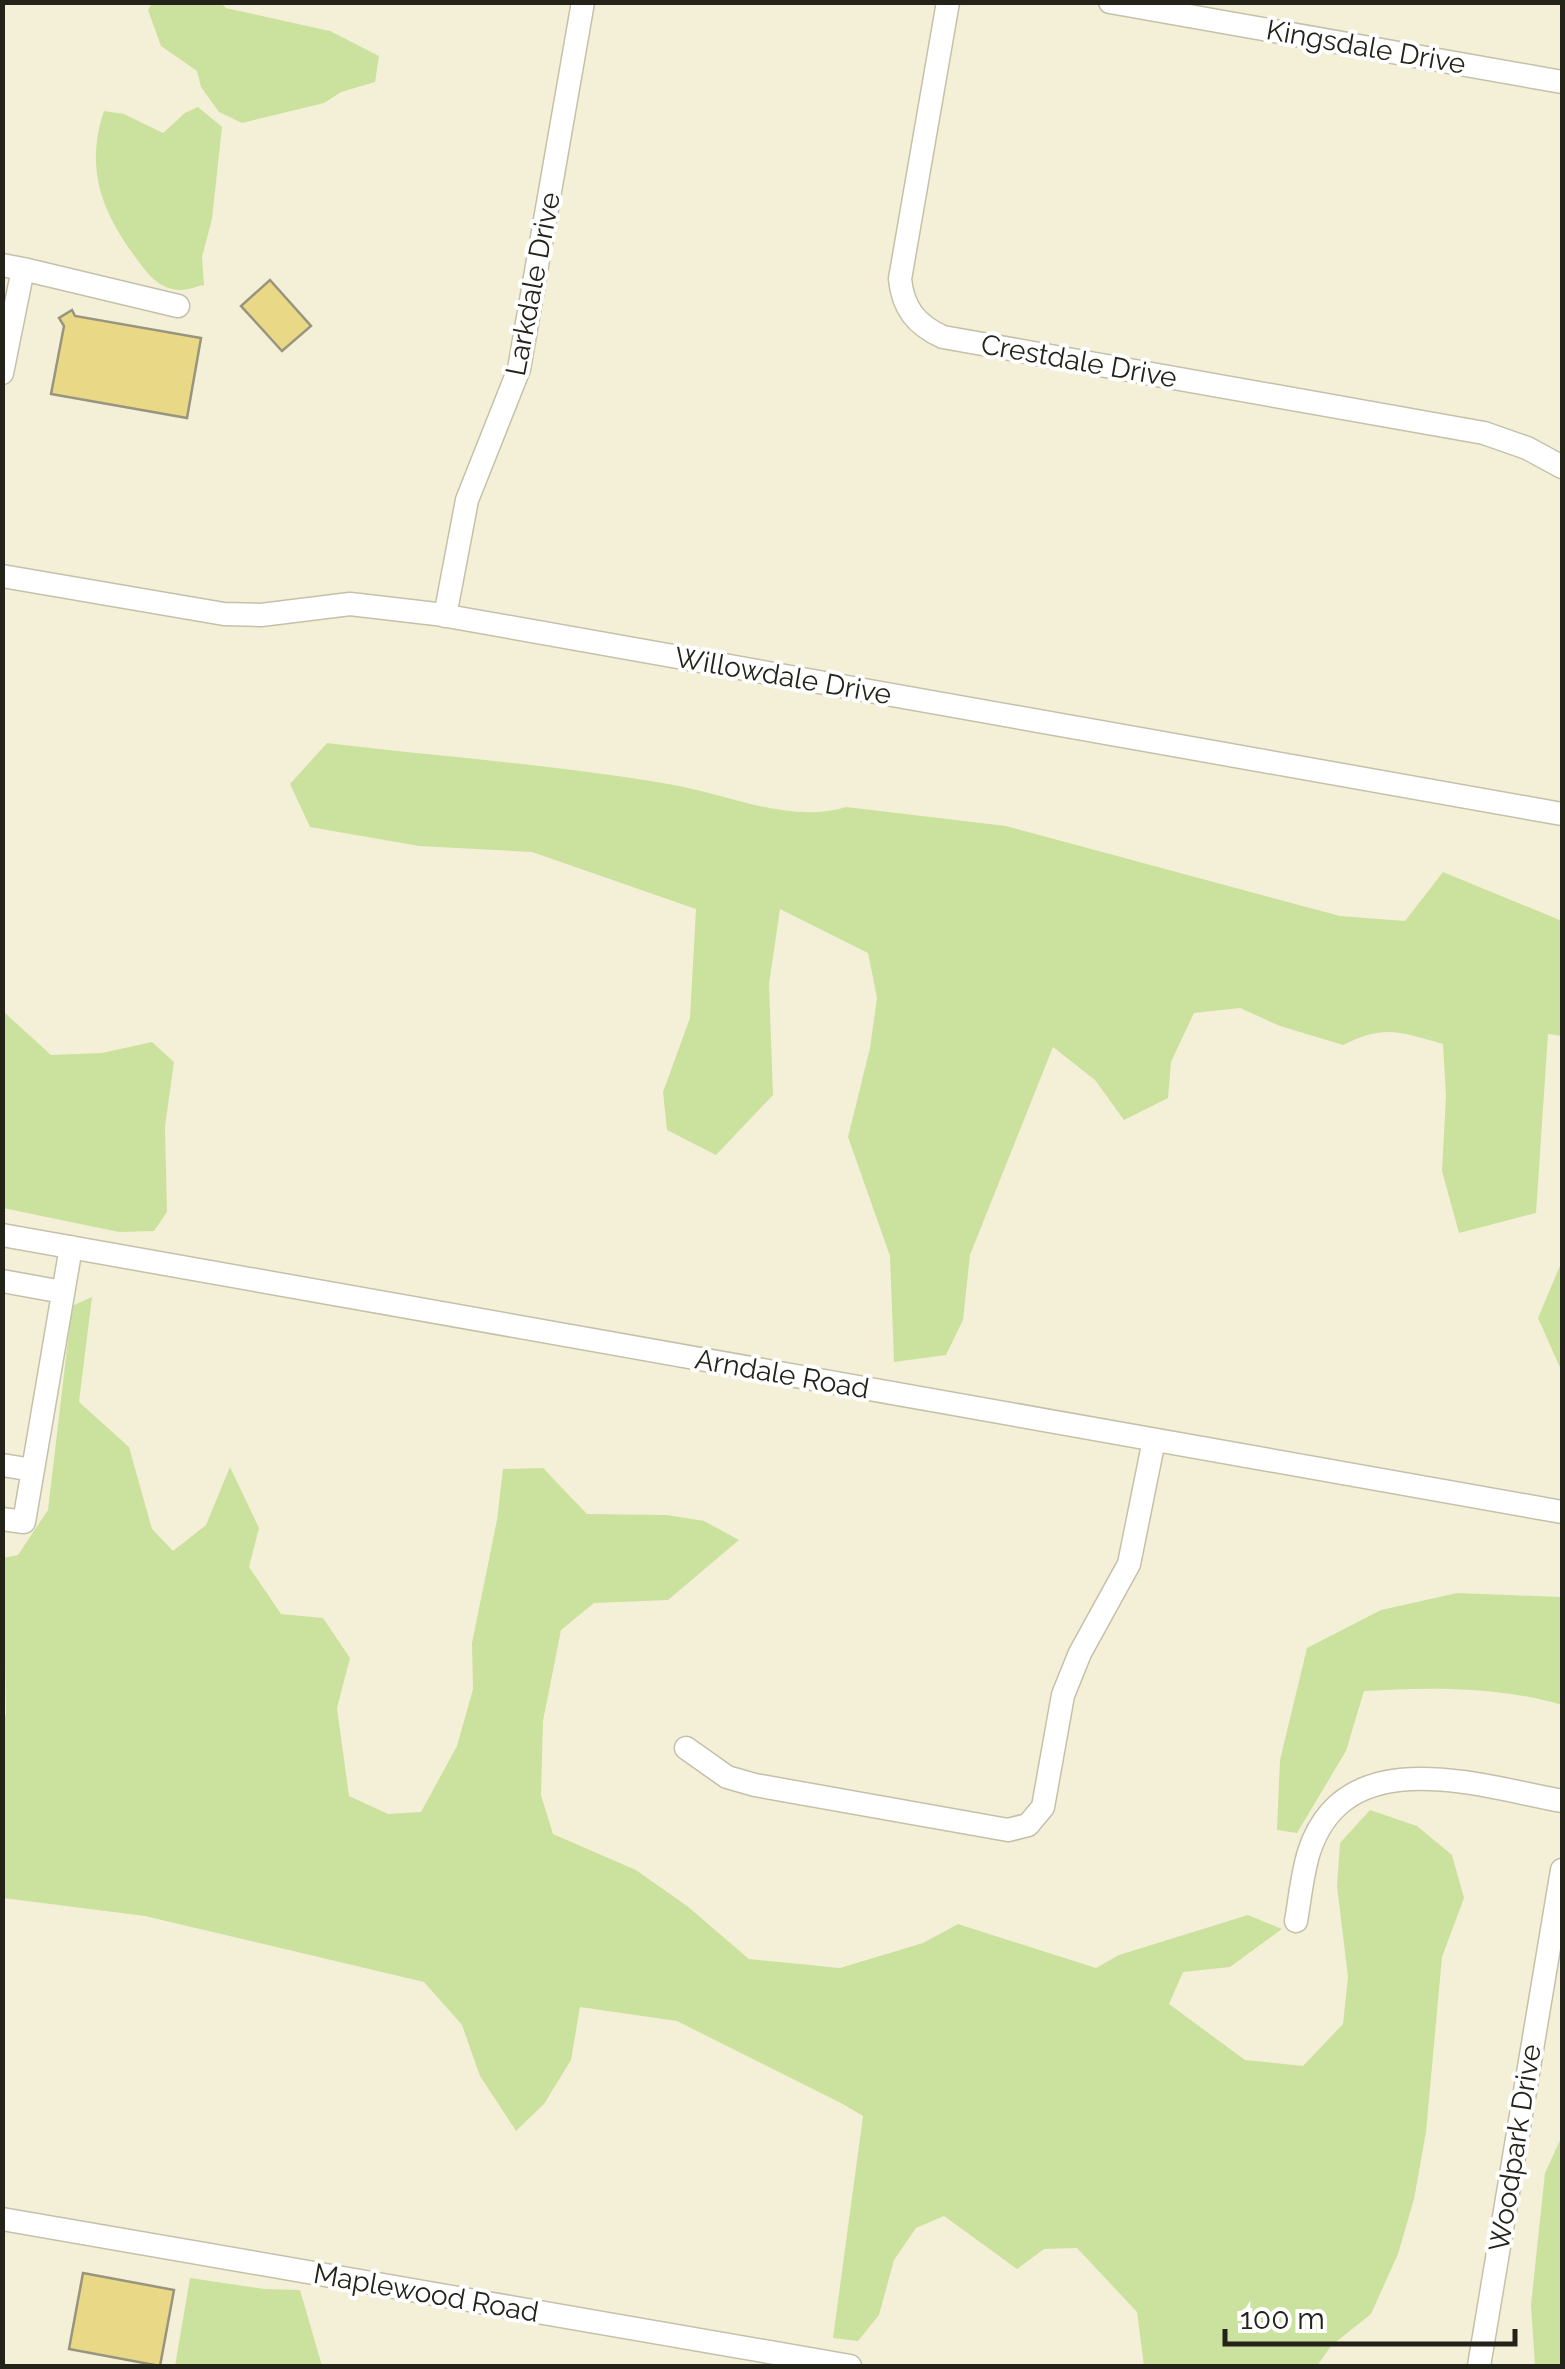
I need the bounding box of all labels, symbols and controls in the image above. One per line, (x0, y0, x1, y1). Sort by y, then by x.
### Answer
street label: Kingsdale Drive (1264, 13, 1468, 81)
street label: Larkdale Drive (499, 189, 567, 379)
street label: Crestdale Drive (978, 328, 1180, 394)
street label: Willowdale Drive (672, 641, 894, 711)
street label: Arndale Road (692, 1342, 872, 1406)
street label: Woodpark Drive (1482, 2042, 1548, 2254)
street label: Maplewood Road (311, 2257, 541, 2329)
scale bar (1225, 2284, 1515, 2346)
text: 100 m (1240, 2301, 1325, 2336)

